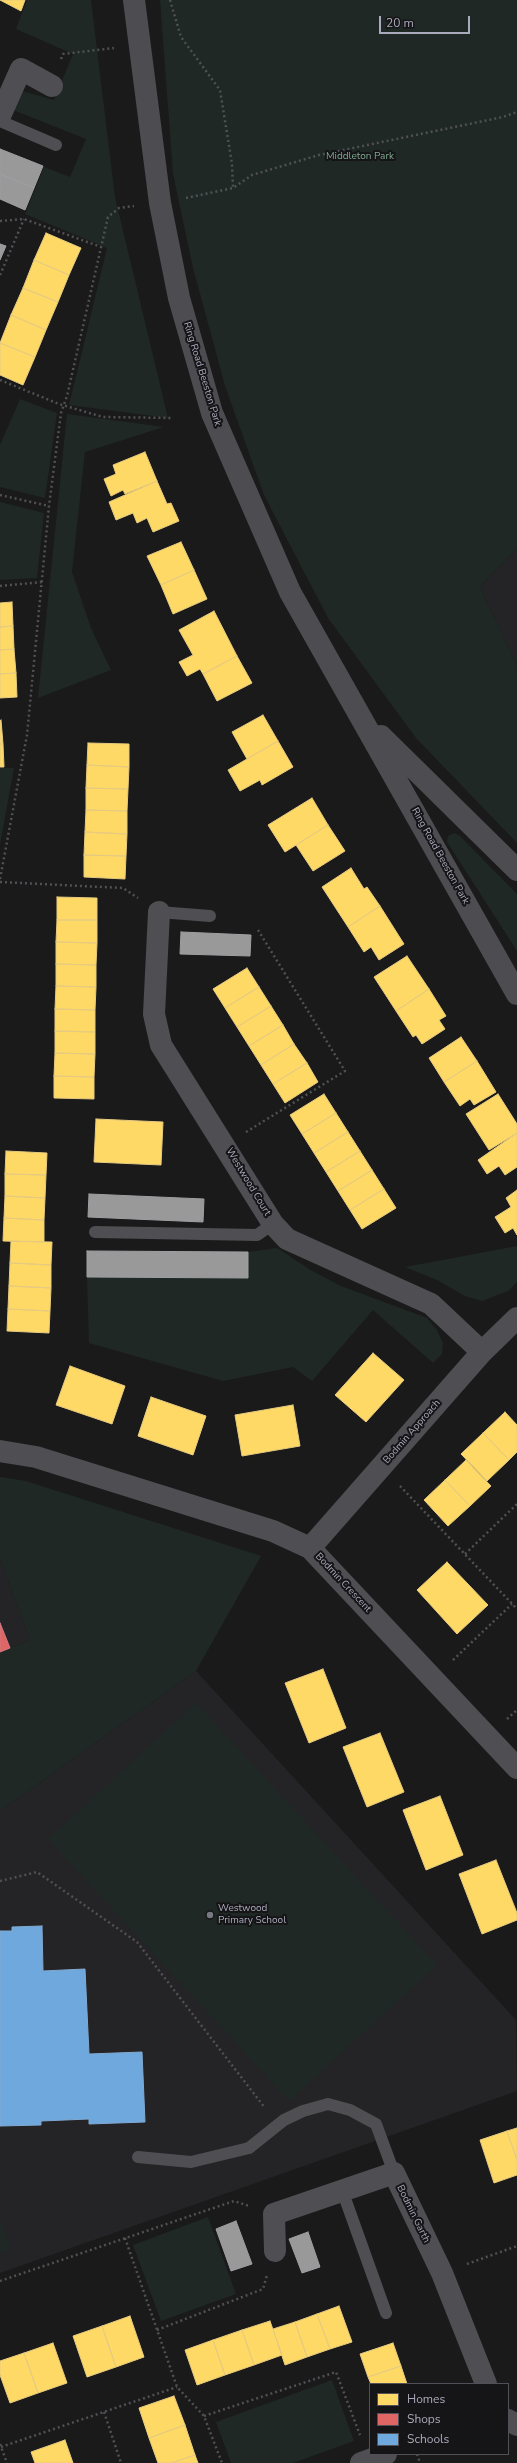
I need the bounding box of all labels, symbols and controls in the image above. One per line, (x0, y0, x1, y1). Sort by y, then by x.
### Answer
scale bar (381, 8, 472, 34)
text: 20 m (386, 15, 414, 31)
park label: Middleton Park (326, 151, 394, 163)
street label: Ring Road Beeston Park (180, 320, 224, 428)
street label: Ring Road Beeston Park (408, 806, 472, 906)
street label: Westwood Court (223, 1146, 273, 1218)
street label: Bodmin Approach (381, 1398, 443, 1466)
street label: Bodmin Crescent (312, 1551, 374, 1615)
place label: Westwood Primary School (218, 1903, 286, 1926)
marker: Westwood Primary School (205, 1910, 215, 1920)
street label: Bodmin Garth (394, 2183, 432, 2245)
legend (369, 2383, 509, 2455)
text: Homes (407, 2391, 445, 2407)
text: Shops (407, 2411, 441, 2427)
text: Schools (407, 2431, 449, 2447)

